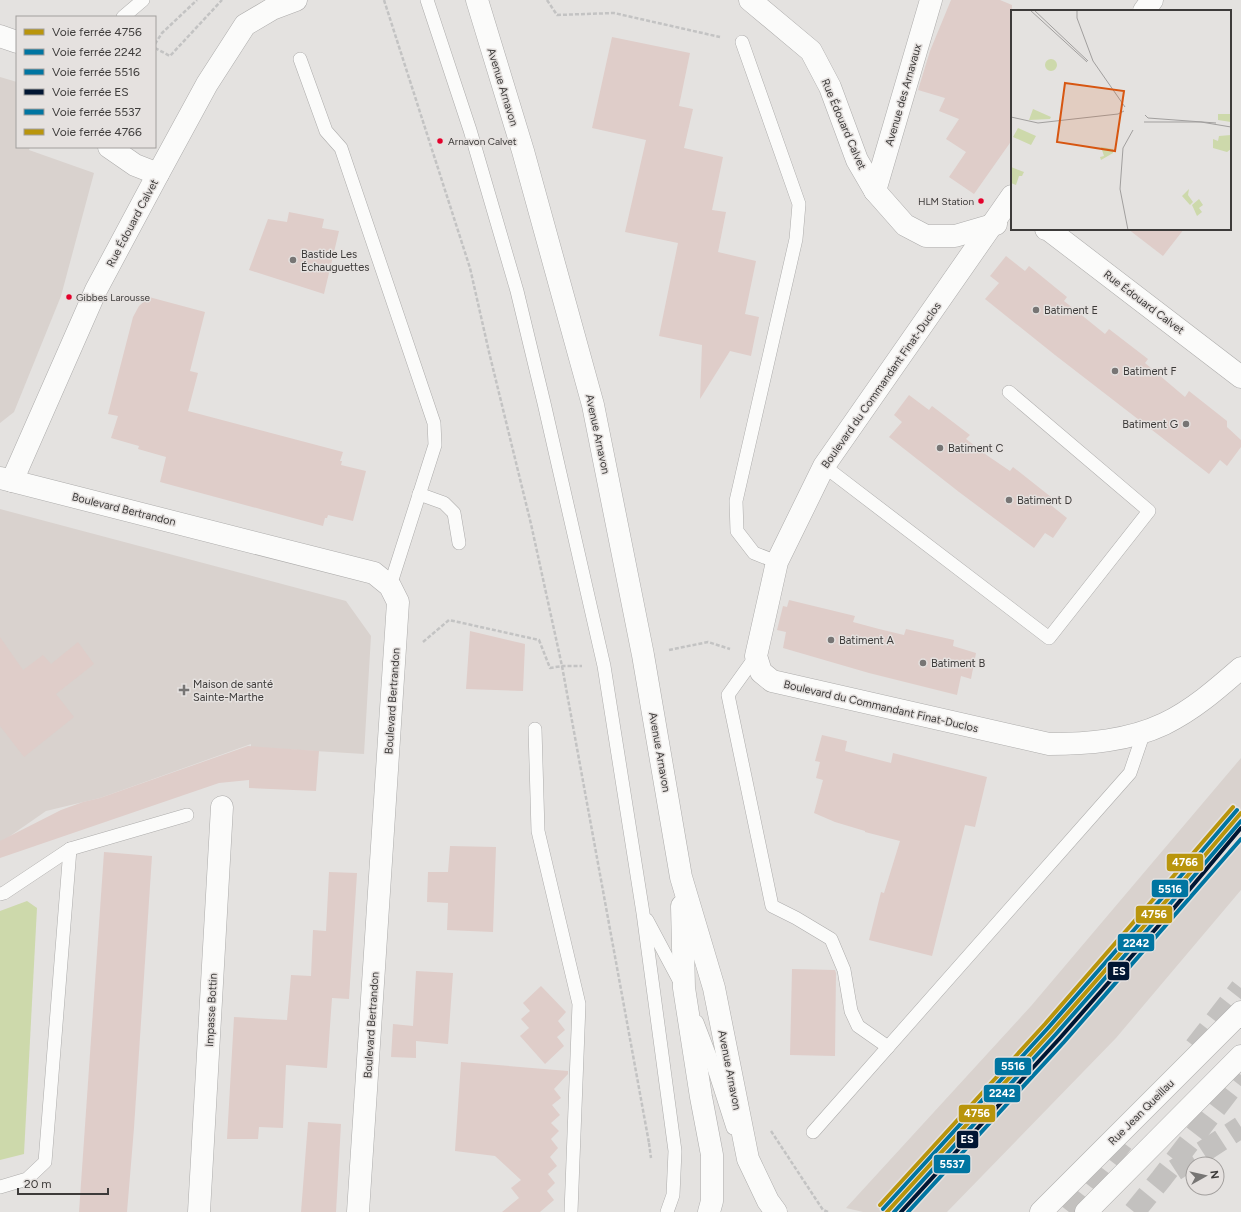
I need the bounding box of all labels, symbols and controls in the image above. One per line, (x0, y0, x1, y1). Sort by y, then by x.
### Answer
inset map (1011, 10, 1231, 230)
legend (16, 16, 156, 148)
text: Voie ferrée 4756 (52, 25, 142, 39)
street label: Avenue des Arnavaux (883, 42, 924, 148)
text: Voie ferrée 2242 (52, 45, 142, 59)
street label: Avenue Arnavon (484, 47, 521, 128)
text: Voie ferrée 5516 (52, 65, 140, 79)
street label: Rue Édouard Calvet (819, 77, 869, 172)
text: Voie ferrée ES (52, 85, 129, 99)
text: Voie ferrée 5537 (52, 105, 142, 119)
text: Voie ferrée 4766 (52, 125, 142, 139)
place label: Arnavon Calvet (448, 135, 517, 148)
marker: Arnavon Calvet (435, 136, 445, 146)
street label: Rue Édouard Calvet (104, 177, 161, 269)
place label: HLM Station (918, 195, 974, 208)
marker: HLM Station (976, 196, 986, 206)
place label: Bastide Les Échauguettes (301, 248, 369, 274)
marker: Bastide Les Échauguettes (288, 255, 298, 265)
street label: Rue Édouard Calvet (1101, 268, 1187, 337)
place label: Gibbes Larousse (76, 291, 151, 304)
marker: Gibbes Larousse (64, 292, 74, 302)
street label: Boulevard du Commandant Finat-Duclos (819, 300, 944, 471)
place label: Batiment E (1044, 304, 1098, 317)
marker: Batiment E (1031, 305, 1041, 315)
place label: Batiment F (1123, 365, 1176, 378)
marker: Batiment F (1110, 366, 1120, 376)
street label: Avenue Arnavon (583, 393, 612, 475)
place label: Batiment G (1122, 418, 1178, 431)
marker: Batiment G (1181, 419, 1191, 429)
place label: Batiment C (948, 442, 1003, 455)
marker: Batiment C (935, 443, 945, 453)
street label: Boulevard Bertrandon (71, 490, 177, 529)
place label: Batiment D (1017, 494, 1072, 507)
marker: Batiment D (1004, 495, 1014, 505)
place label: Batiment A (839, 634, 894, 647)
marker: Batiment A (826, 635, 836, 645)
street label: Boulevard Bertrandon (382, 647, 403, 755)
place label: Batiment B (931, 657, 985, 670)
marker: Batiment B (918, 658, 928, 668)
place label: Maison de santé Sainte-Marthe (193, 678, 273, 704)
street label: Boulevard du Commandant Finat-Duclos (782, 678, 979, 735)
marker: Maison de santé Sainte-Marthe (178, 684, 190, 696)
street label: Avenue Arnavon (646, 711, 673, 793)
line badge: 4766 (1166, 853, 1204, 872)
text: 4766 (1172, 856, 1199, 869)
line badge: 5516 (1151, 879, 1189, 898)
text: 5516 (1158, 883, 1183, 896)
line badge: 4756 (1135, 905, 1173, 924)
text: 4756 (1141, 908, 1168, 921)
line badge: 2242 (1117, 933, 1155, 952)
text: 2242 (1123, 937, 1149, 950)
line badge: ES (1107, 961, 1130, 981)
text: ES (1112, 965, 1126, 978)
street label: Boulevard Bertrandon (361, 971, 382, 1079)
street label: Impasse Bottin (203, 973, 220, 1047)
street label: Avenue Arnavon (715, 1029, 744, 1111)
line badge: 5516 (994, 1057, 1032, 1076)
text: 5516 (1001, 1060, 1026, 1073)
street label: Rue Jean Queillau (1106, 1077, 1177, 1148)
line badge: 2242 (983, 1084, 1021, 1103)
text: 2242 (989, 1087, 1015, 1100)
line badge: 4756 (958, 1104, 996, 1123)
text: 4756 (964, 1107, 991, 1120)
line badge: ES (956, 1130, 979, 1149)
text: ES (960, 1133, 974, 1146)
line badge: 5537 (933, 1154, 971, 1174)
north arrow (1185, 1156, 1225, 1196)
text: 5537 (939, 1158, 965, 1171)
scale bar (18, 1170, 108, 1196)
text: N (1207, 1170, 1221, 1180)
text: 20 m (24, 1177, 52, 1191)

